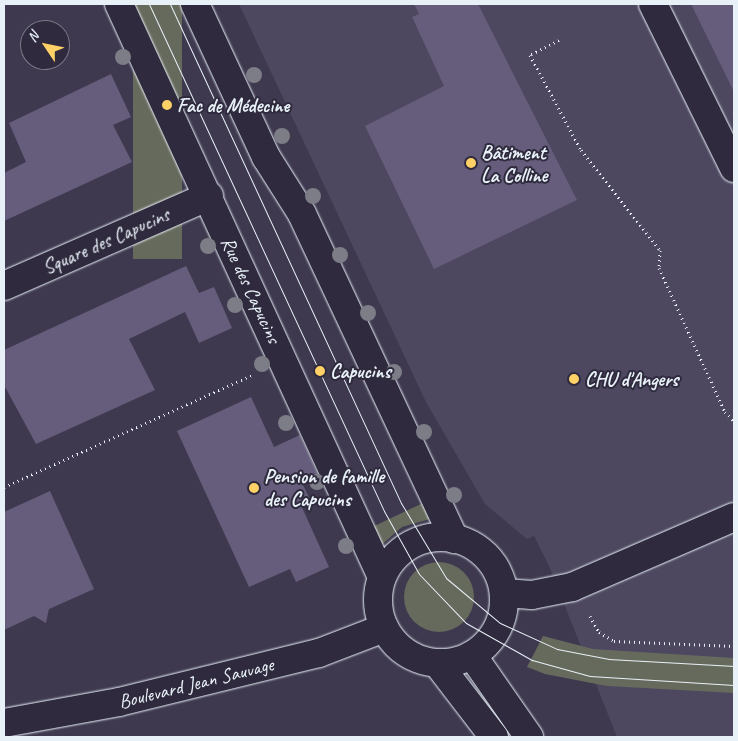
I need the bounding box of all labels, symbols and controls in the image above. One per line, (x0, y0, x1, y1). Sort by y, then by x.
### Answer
north arrow (20, 20, 70, 70)
text: N (24, 29, 42, 45)
place label: Fac de Médecine (177, 93, 289, 117)
marker: Fac de Médecine (161, 99, 173, 111)
place label: Bâtiment La Colline (481, 140, 547, 187)
marker: Bâtiment La Colline (465, 157, 477, 169)
street label: Square des Capucins (39, 202, 173, 280)
street label: Rue des Capucins (216, 233, 286, 347)
place label: Capucins (330, 359, 391, 383)
marker: Capucins (314, 365, 326, 377)
place label: CHU d'Angers (585, 367, 678, 391)
marker: CHU d'Angers (567, 372, 581, 386)
place label: Pension de famille des Capucins (264, 464, 385, 511)
marker: Pension de famille des Capucins (248, 482, 260, 494)
street label: Boulevard Jean Sauvage (116, 652, 276, 714)

